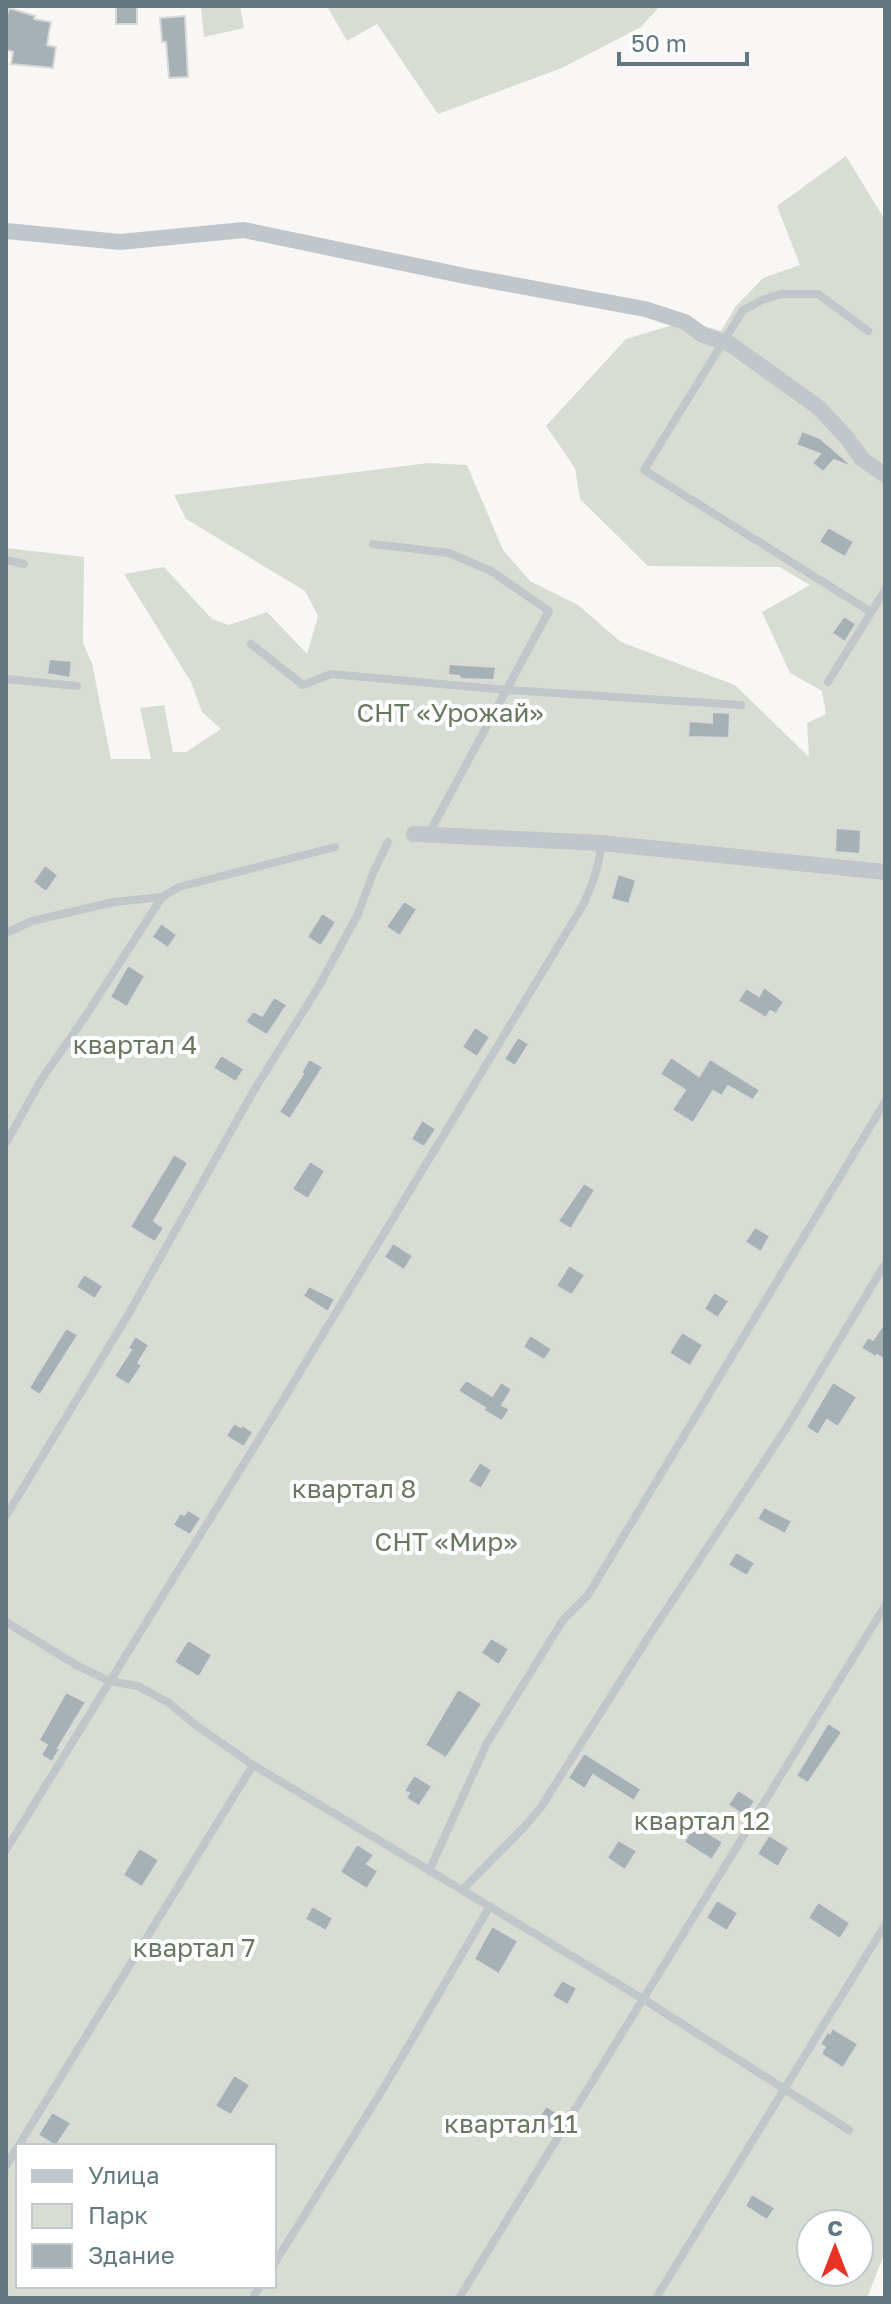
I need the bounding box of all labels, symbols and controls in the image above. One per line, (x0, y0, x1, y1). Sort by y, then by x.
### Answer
scale bar (619, 16, 747, 66)
text: 50 m (631, 28, 687, 57)
park label: СНТ «Урожай» (356, 697, 544, 728)
park label: квартал 4 (73, 1029, 197, 1060)
park label: квартал 8 (292, 1473, 416, 1504)
park label: СНТ «Мир» (375, 1526, 517, 1557)
park label: квартал 12 (634, 1805, 770, 1836)
park label: квартал 7 (133, 1932, 255, 1963)
park label: квартал 11 (444, 2108, 578, 2139)
legend (16, 2144, 276, 2288)
text: Улица (88, 2160, 160, 2189)
text: Парк (88, 2200, 148, 2229)
north arrow (795, 2208, 875, 2288)
text: С (827, 2214, 843, 2241)
text: Здание (88, 2240, 175, 2269)

